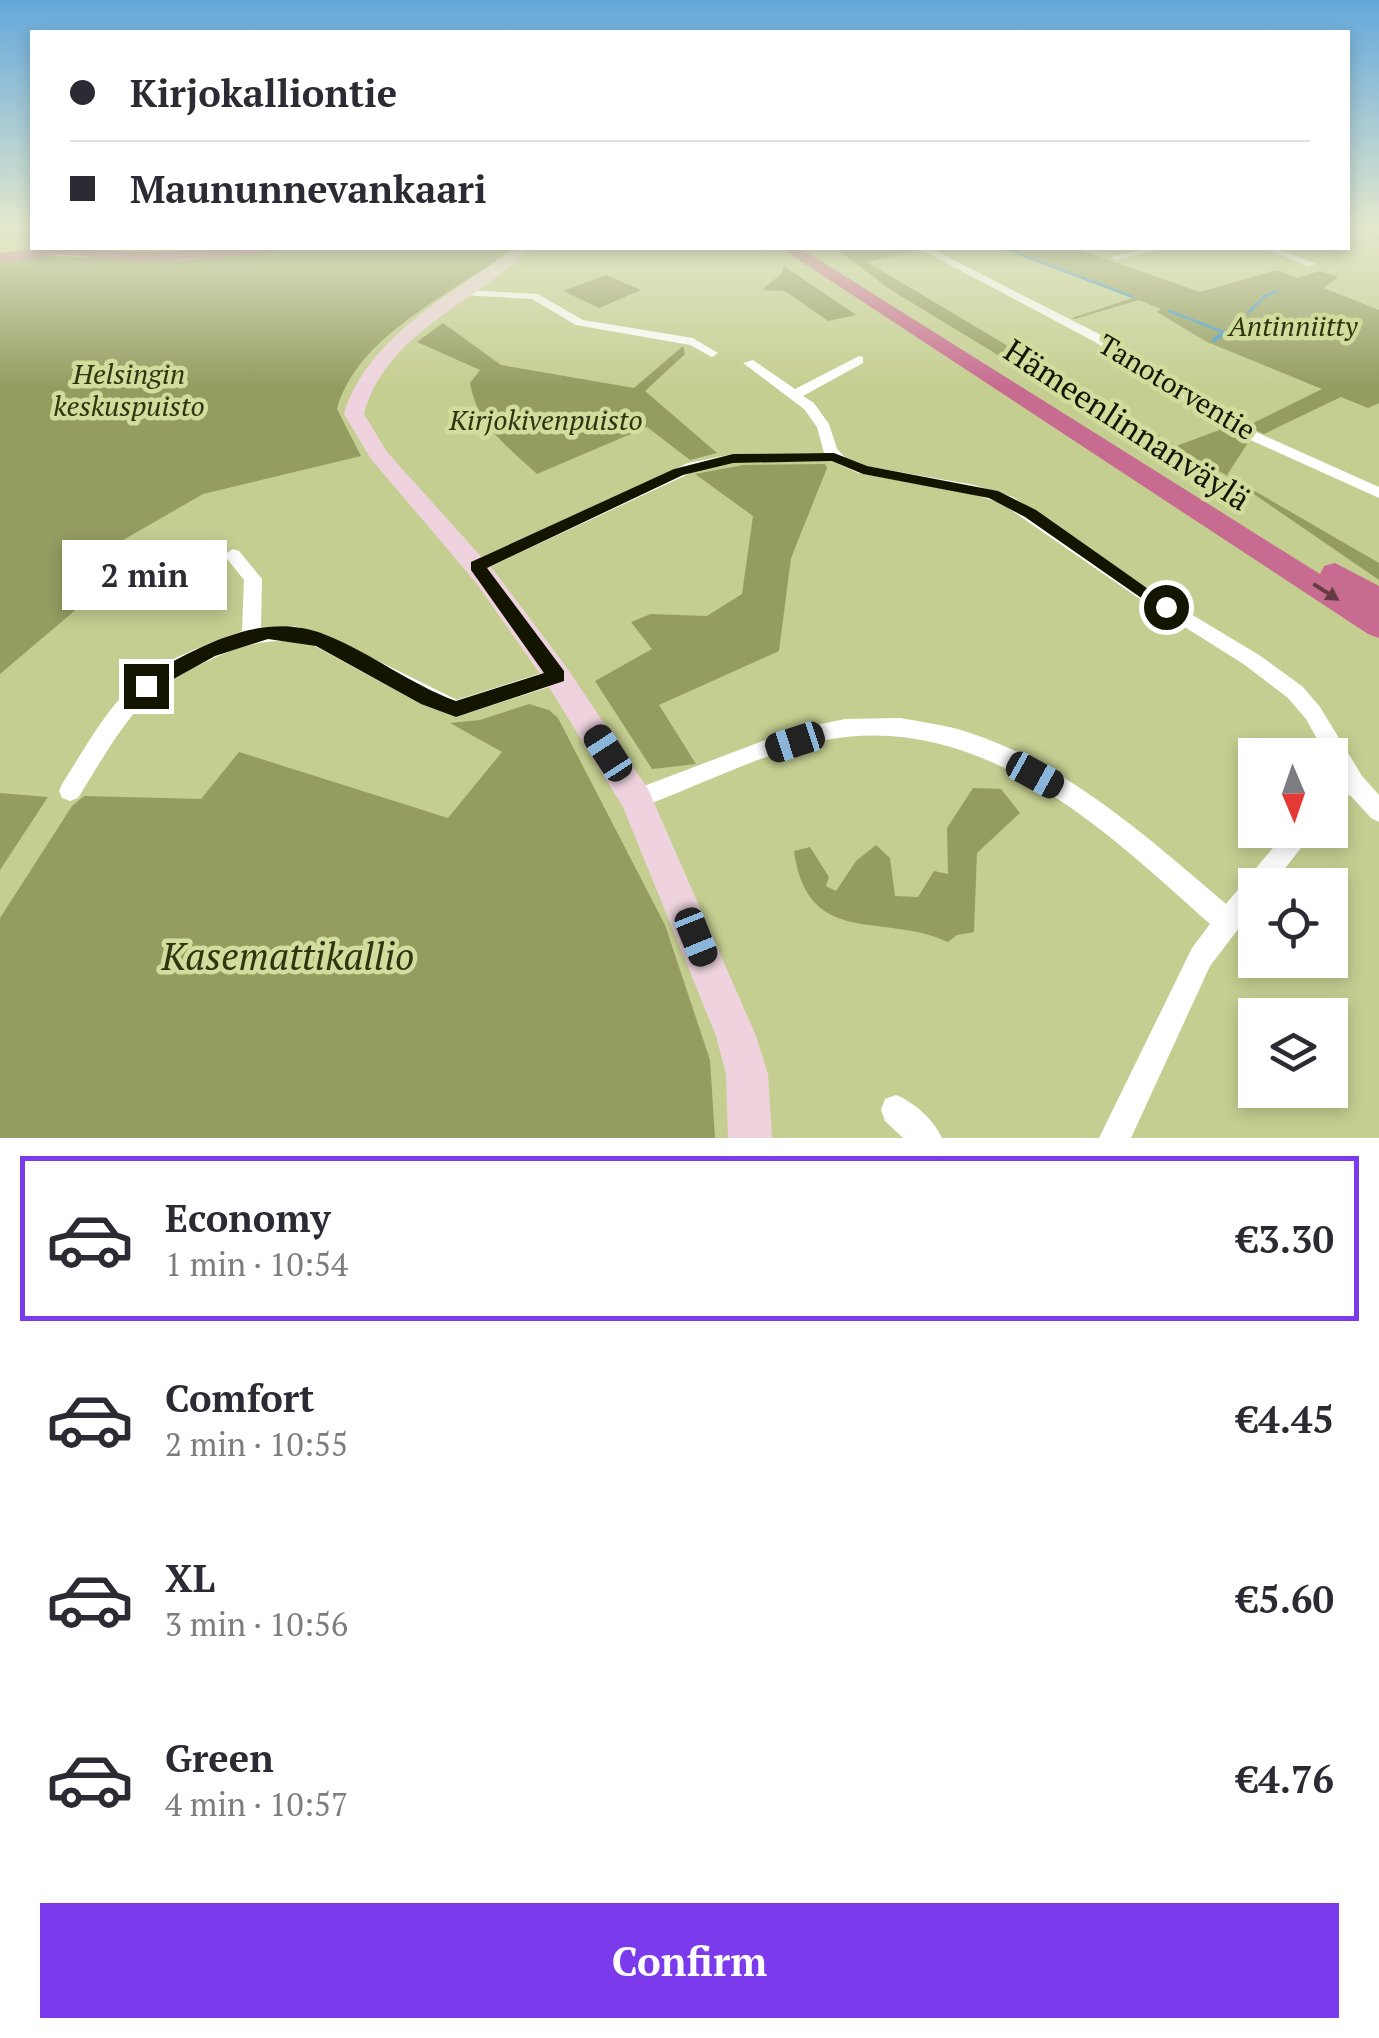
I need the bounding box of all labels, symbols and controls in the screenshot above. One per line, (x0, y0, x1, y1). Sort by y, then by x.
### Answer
text: Kirjokalliontie (130, 68, 397, 118)
text: Maununnevankaari (130, 164, 487, 214)
park label: Antinniitty (1226, 307, 1359, 344)
street label: Tanotorventie (1092, 325, 1263, 448)
street label: Hämeenlinnanväylä (997, 329, 1259, 519)
park label: Helsingin keskuspuisto (53, 355, 205, 424)
park label: Kirjokivenpuisto (448, 401, 643, 438)
callout: 2 min (64, 541, 228, 611)
text: 2 min (101, 554, 188, 596)
one-way arrow (1312, 582, 1339, 600)
route start (1144, 585, 1189, 630)
route end (124, 664, 169, 709)
car (762, 718, 828, 766)
car (579, 720, 637, 786)
north arrow (1238, 738, 1348, 848)
map controls (1238, 738, 1348, 1108)
car (1001, 747, 1069, 803)
button: locate (1238, 868, 1348, 978)
car (671, 904, 721, 970)
park label: Kasemattikallio (161, 931, 414, 981)
button: layers (1238, 998, 1348, 1108)
text: Economy (165, 1193, 331, 1243)
icon: car (45, 1194, 135, 1284)
text: €3.30 (1237, 1214, 1334, 1264)
text: 1 min · 10:54 (165, 1243, 348, 1285)
text: Comfort (165, 1373, 314, 1423)
icon: car (45, 1374, 135, 1464)
text: €4.45 (1237, 1394, 1334, 1444)
text: 2 min · 10:55 (165, 1423, 348, 1465)
text: XL (165, 1553, 215, 1603)
icon: car (45, 1554, 135, 1644)
text: €5.60 (1237, 1574, 1334, 1624)
text: 3 min · 10:56 (165, 1603, 348, 1645)
text: Green (165, 1733, 274, 1783)
icon: car (45, 1734, 135, 1824)
text: €4.76 (1237, 1754, 1334, 1804)
text: 4 min · 10:57 (165, 1783, 348, 1825)
button: Confirm (40, 1903, 1339, 2018)

